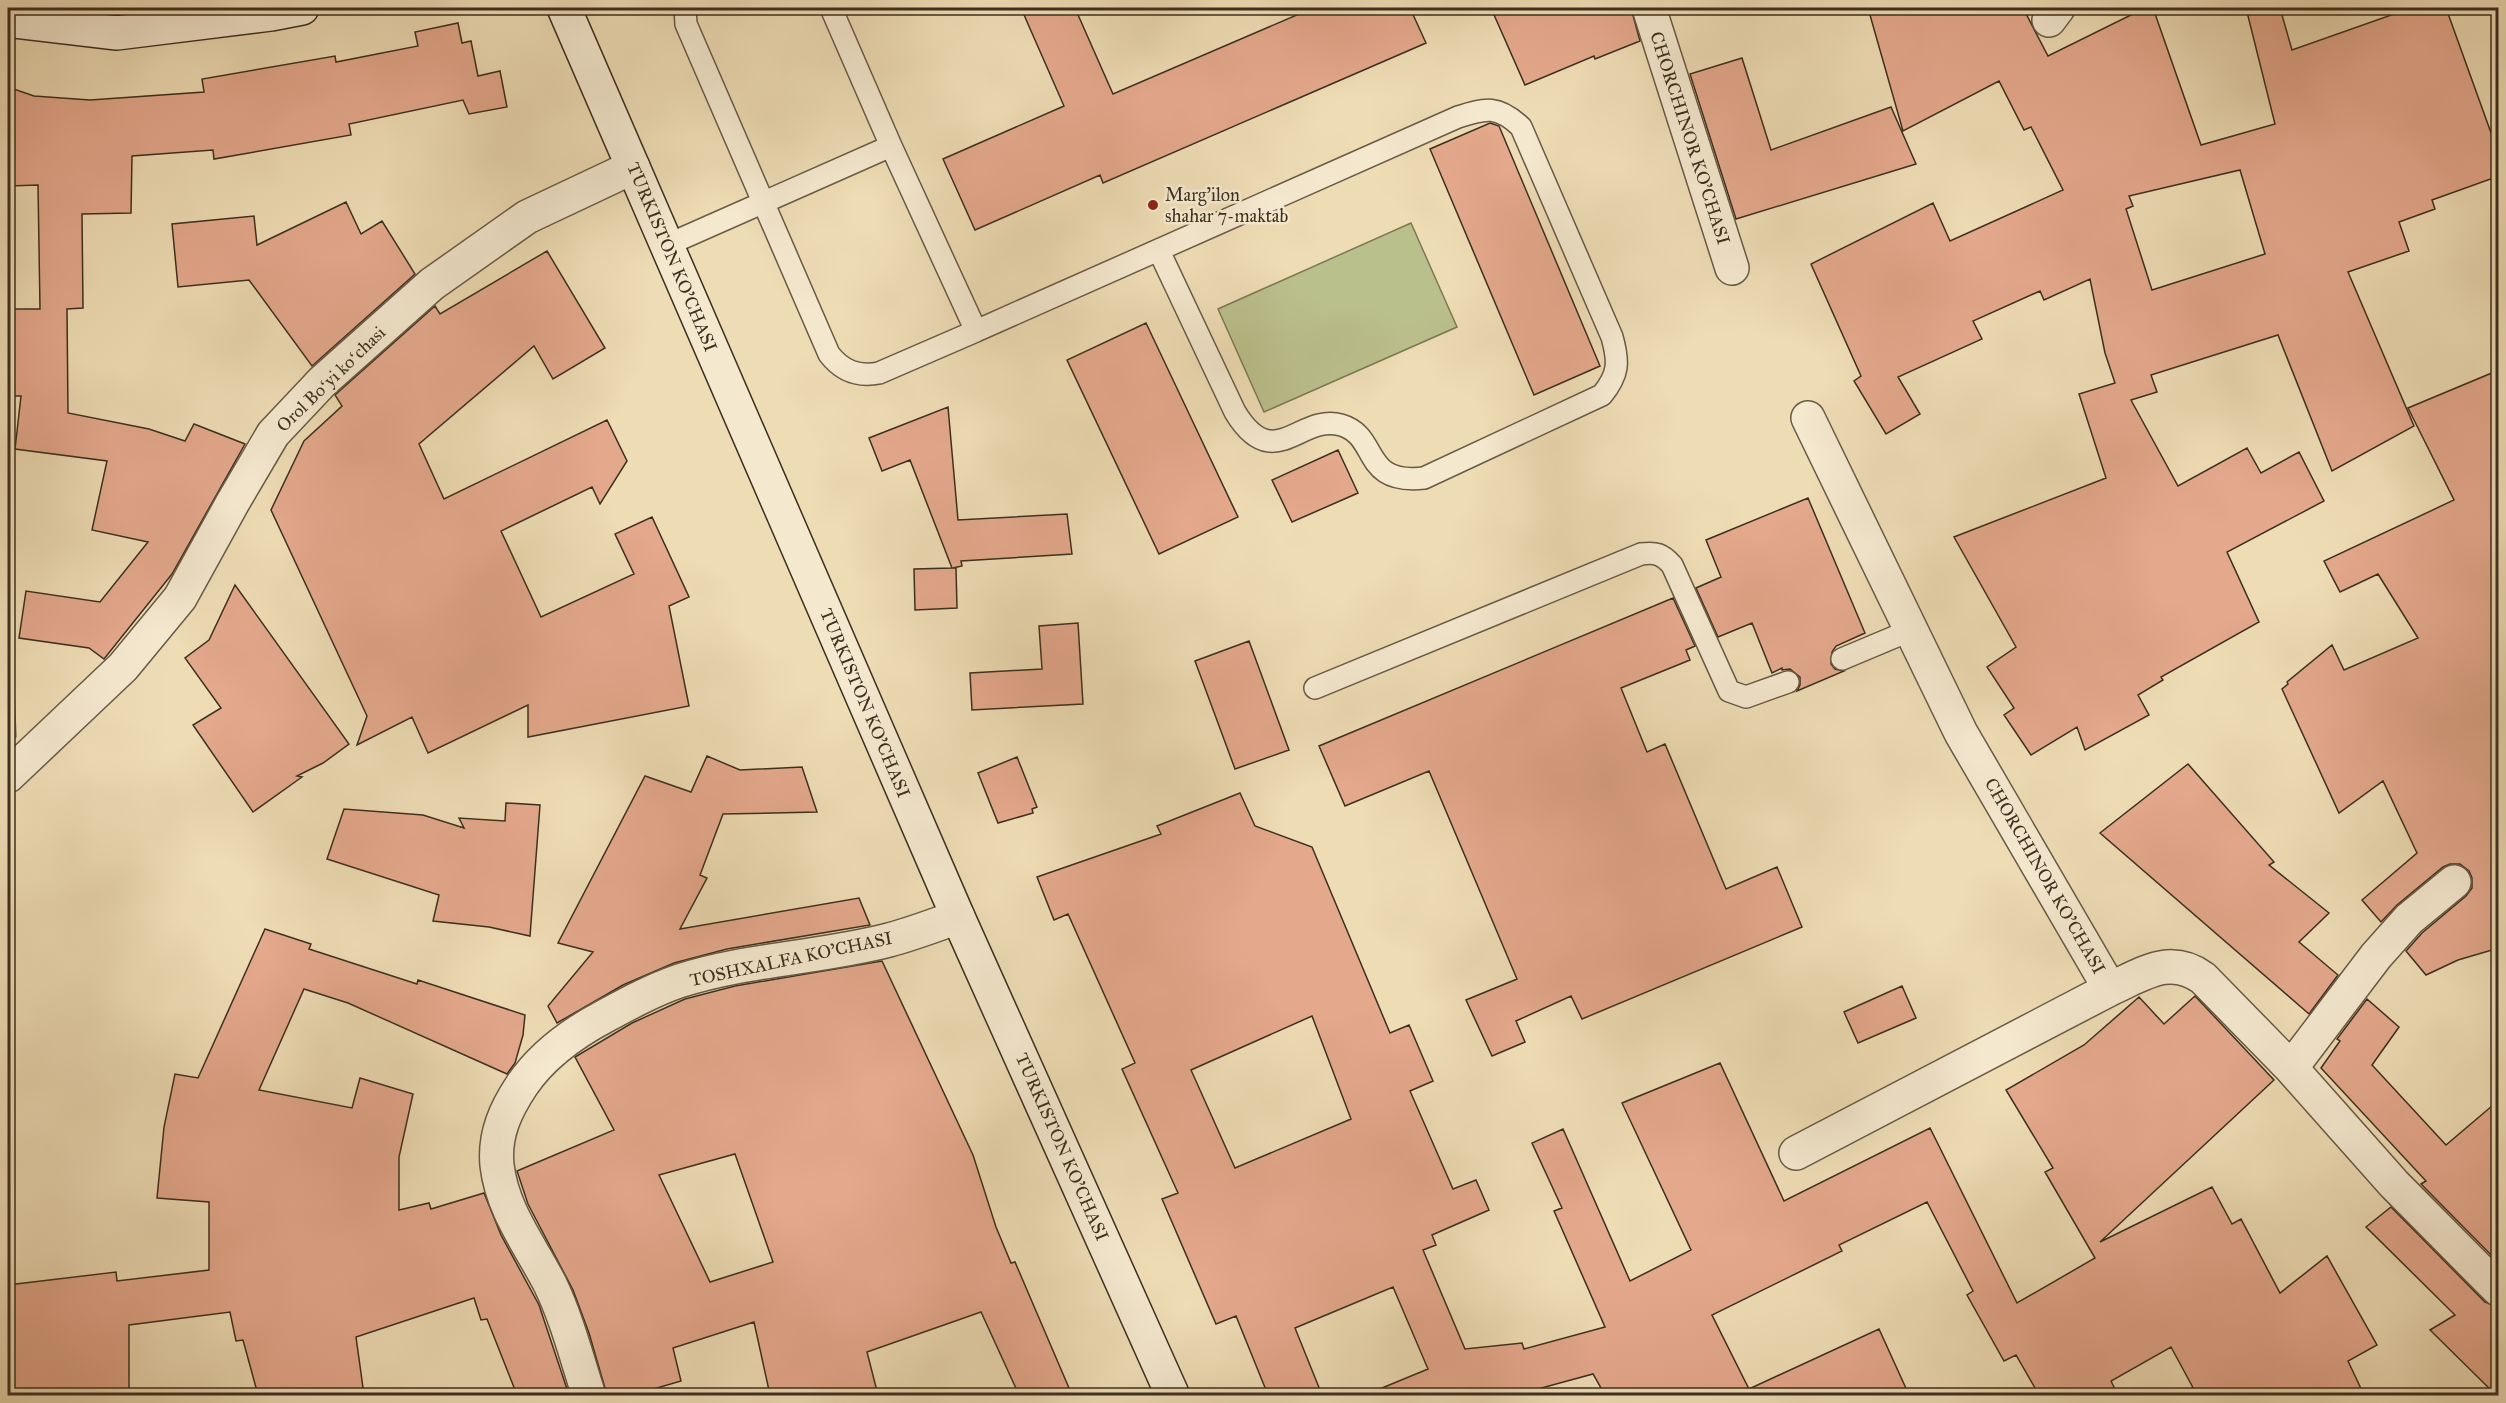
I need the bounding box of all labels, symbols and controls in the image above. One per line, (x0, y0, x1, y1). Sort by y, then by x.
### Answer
street label: CHORCHINOR KO'CHASI (1645, 29, 1735, 248)
street label: TURKISTON KO’CHASI (622, 159, 722, 355)
place label: Marg'ilon shahar 7-maktab (1165, 184, 1288, 227)
marker: Marg'ilon shahar 7-maktab (1146, 198, 1160, 212)
street label: Orol Boʻyi koʻchasi (272, 321, 390, 436)
street label: TURKISTON KO’CHASI (815, 605, 915, 801)
street label: CHORCHINOR KO'CHASI (1980, 774, 2110, 978)
street label: TOSHXALFA KO'CHASI (688, 927, 895, 991)
street label: TURKISTON KO’CHASI (1011, 1050, 1114, 1245)

